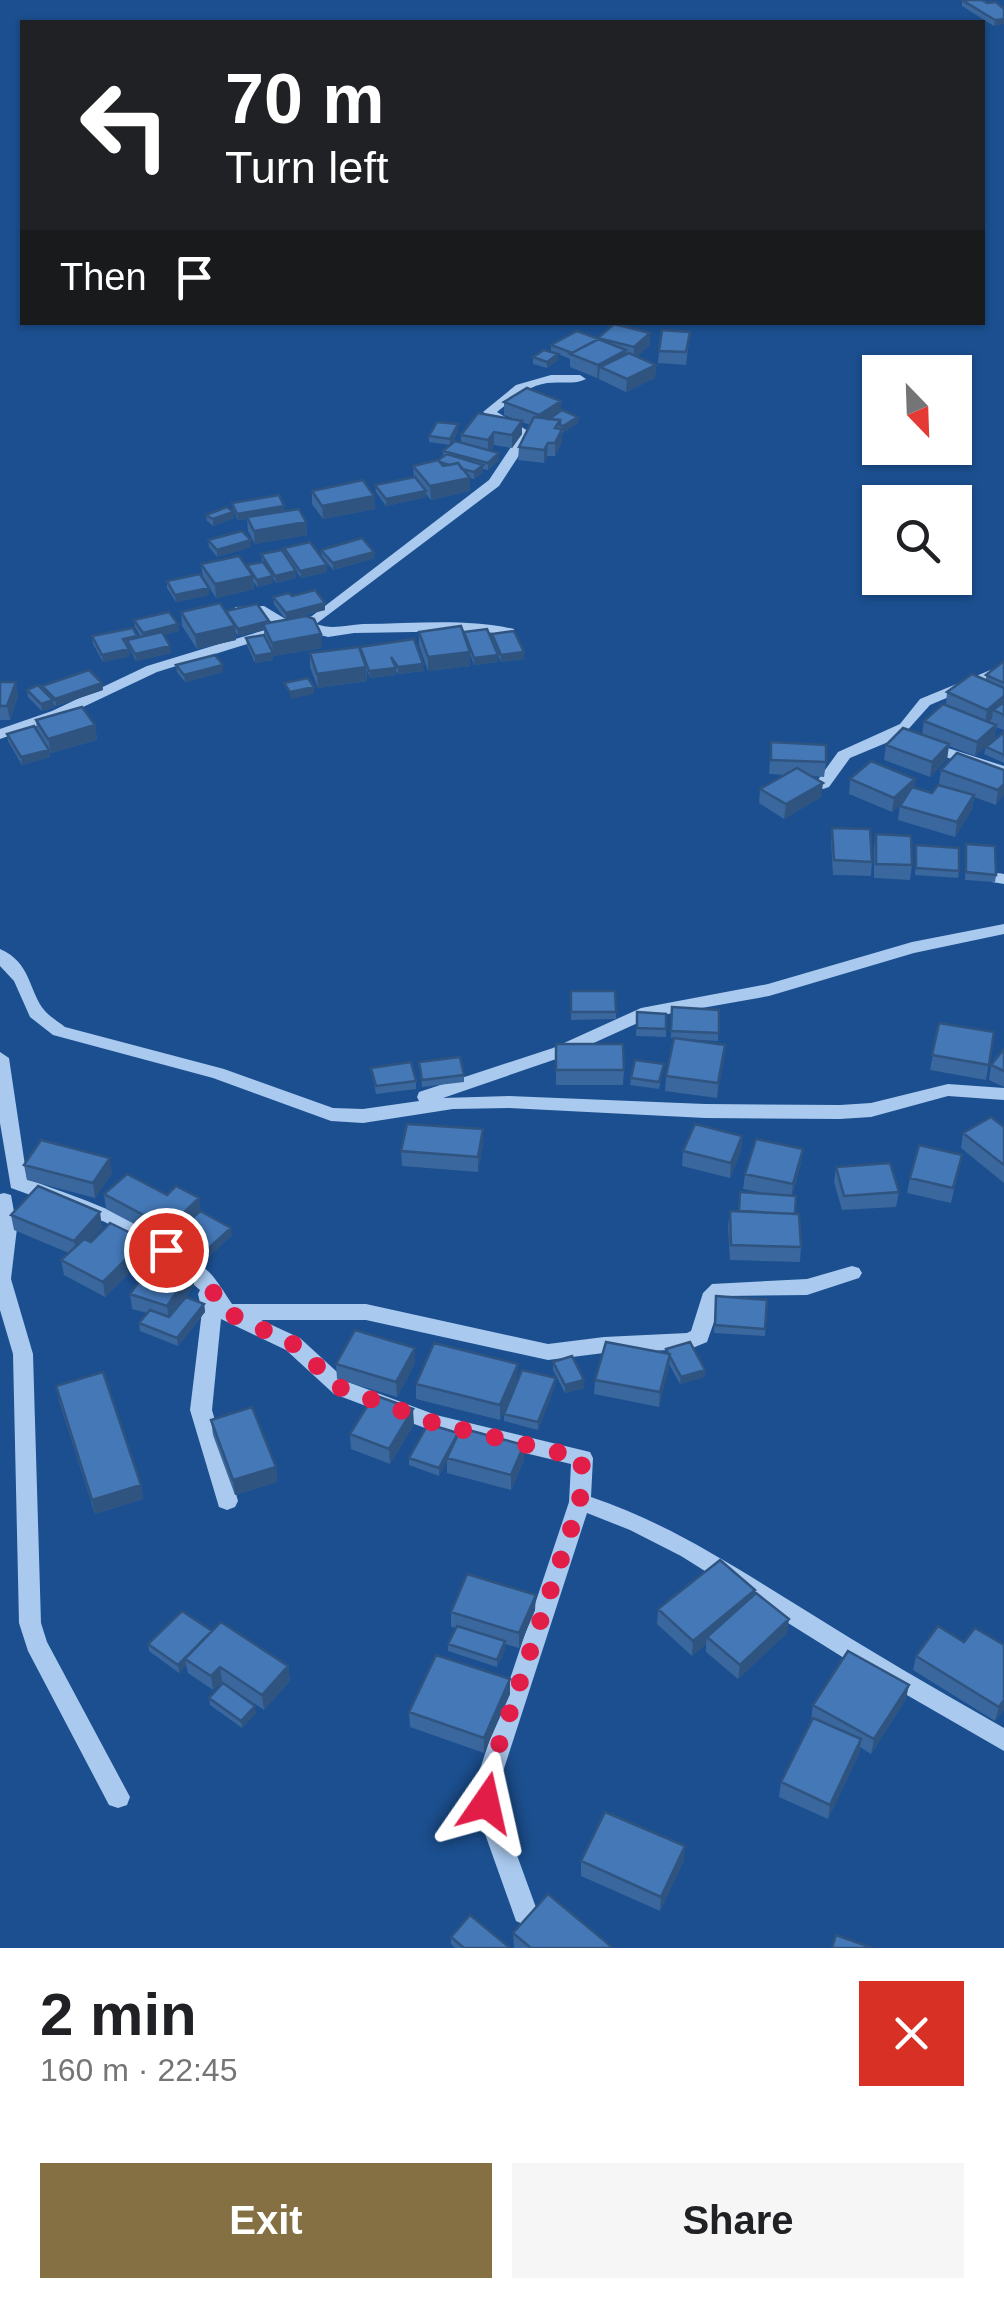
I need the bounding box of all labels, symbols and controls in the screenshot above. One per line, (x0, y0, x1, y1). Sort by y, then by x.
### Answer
icon: left (60, 60, 190, 190)
text: 70 m (225, 60, 385, 138)
text: Turn left (225, 142, 388, 193)
icon: arrive (167, 250, 222, 305)
text: Then (60, 256, 147, 298)
north arrow (862, 355, 972, 465)
map controls (862, 355, 972, 595)
button: search (862, 485, 972, 595)
pin (124, 1208, 209, 1293)
icon: arrive (139, 1223, 194, 1278)
position arrow (434, 1751, 538, 1855)
text: 2 min (40, 1981, 197, 2048)
button: close (859, 1981, 964, 2086)
text: 160 m · 22:45 (40, 2052, 237, 2088)
button: Exit (40, 2163, 492, 2278)
button: Share (512, 2163, 964, 2278)

